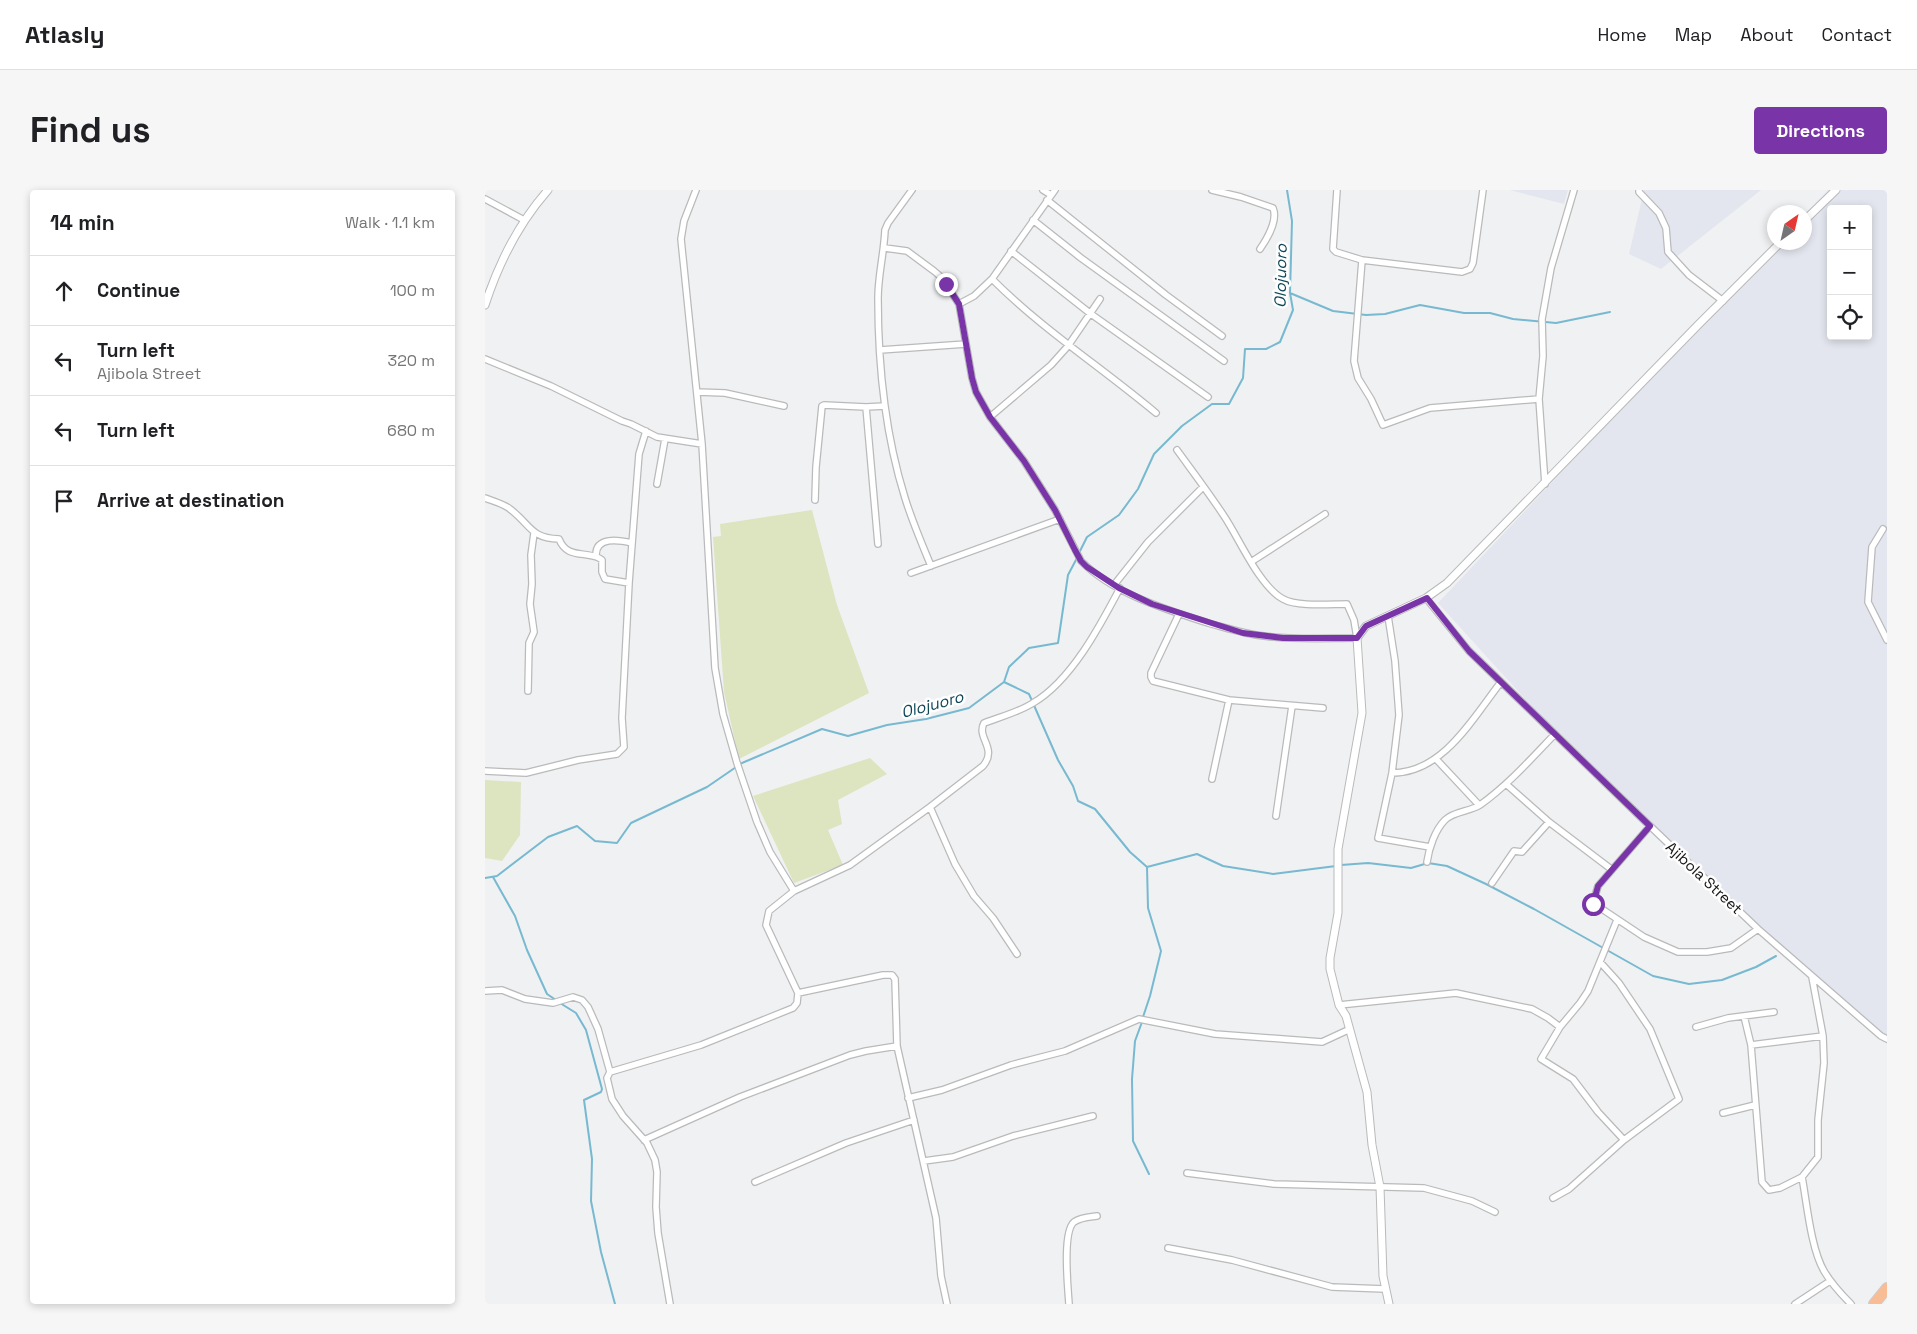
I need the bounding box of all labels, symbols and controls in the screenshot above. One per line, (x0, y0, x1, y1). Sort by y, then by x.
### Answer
text: Atlasly (25, 19, 104, 50)
text: Home (1598, 23, 1647, 46)
text: Map (1675, 23, 1712, 46)
text: About (1740, 23, 1794, 46)
text: Contact (1822, 23, 1892, 46)
button: Directions (1754, 107, 1887, 154)
text: Find us (30, 108, 151, 152)
north arrow (1767, 205, 1812, 250)
map controls (1827, 205, 1872, 340)
button: + (1827, 205, 1872, 250)
text: 14 min (50, 209, 115, 236)
text: Walk · 1.1 km (345, 212, 435, 233)
water label: Olojuoro (1269, 243, 1292, 308)
button: − (1827, 250, 1872, 295)
route end (935, 273, 958, 296)
icon: ahead (50, 277, 78, 305)
text: Continue (97, 278, 180, 303)
text: 100 m (390, 280, 435, 301)
button: locate (1827, 295, 1872, 340)
text: Turn left (97, 338, 175, 363)
icon: left (50, 347, 78, 375)
text: 320 m (388, 350, 435, 371)
text: Ajibola Street (97, 363, 201, 384)
icon: left (50, 417, 78, 445)
text: Turn left (97, 418, 175, 443)
text: 680 m (387, 420, 435, 441)
icon: arrive (50, 487, 78, 515)
text: Arrive at destination (97, 488, 285, 513)
water label: Olojuoro (899, 686, 967, 723)
street label: Ajibola Street (1662, 837, 1747, 918)
route start (1582, 893, 1605, 916)

